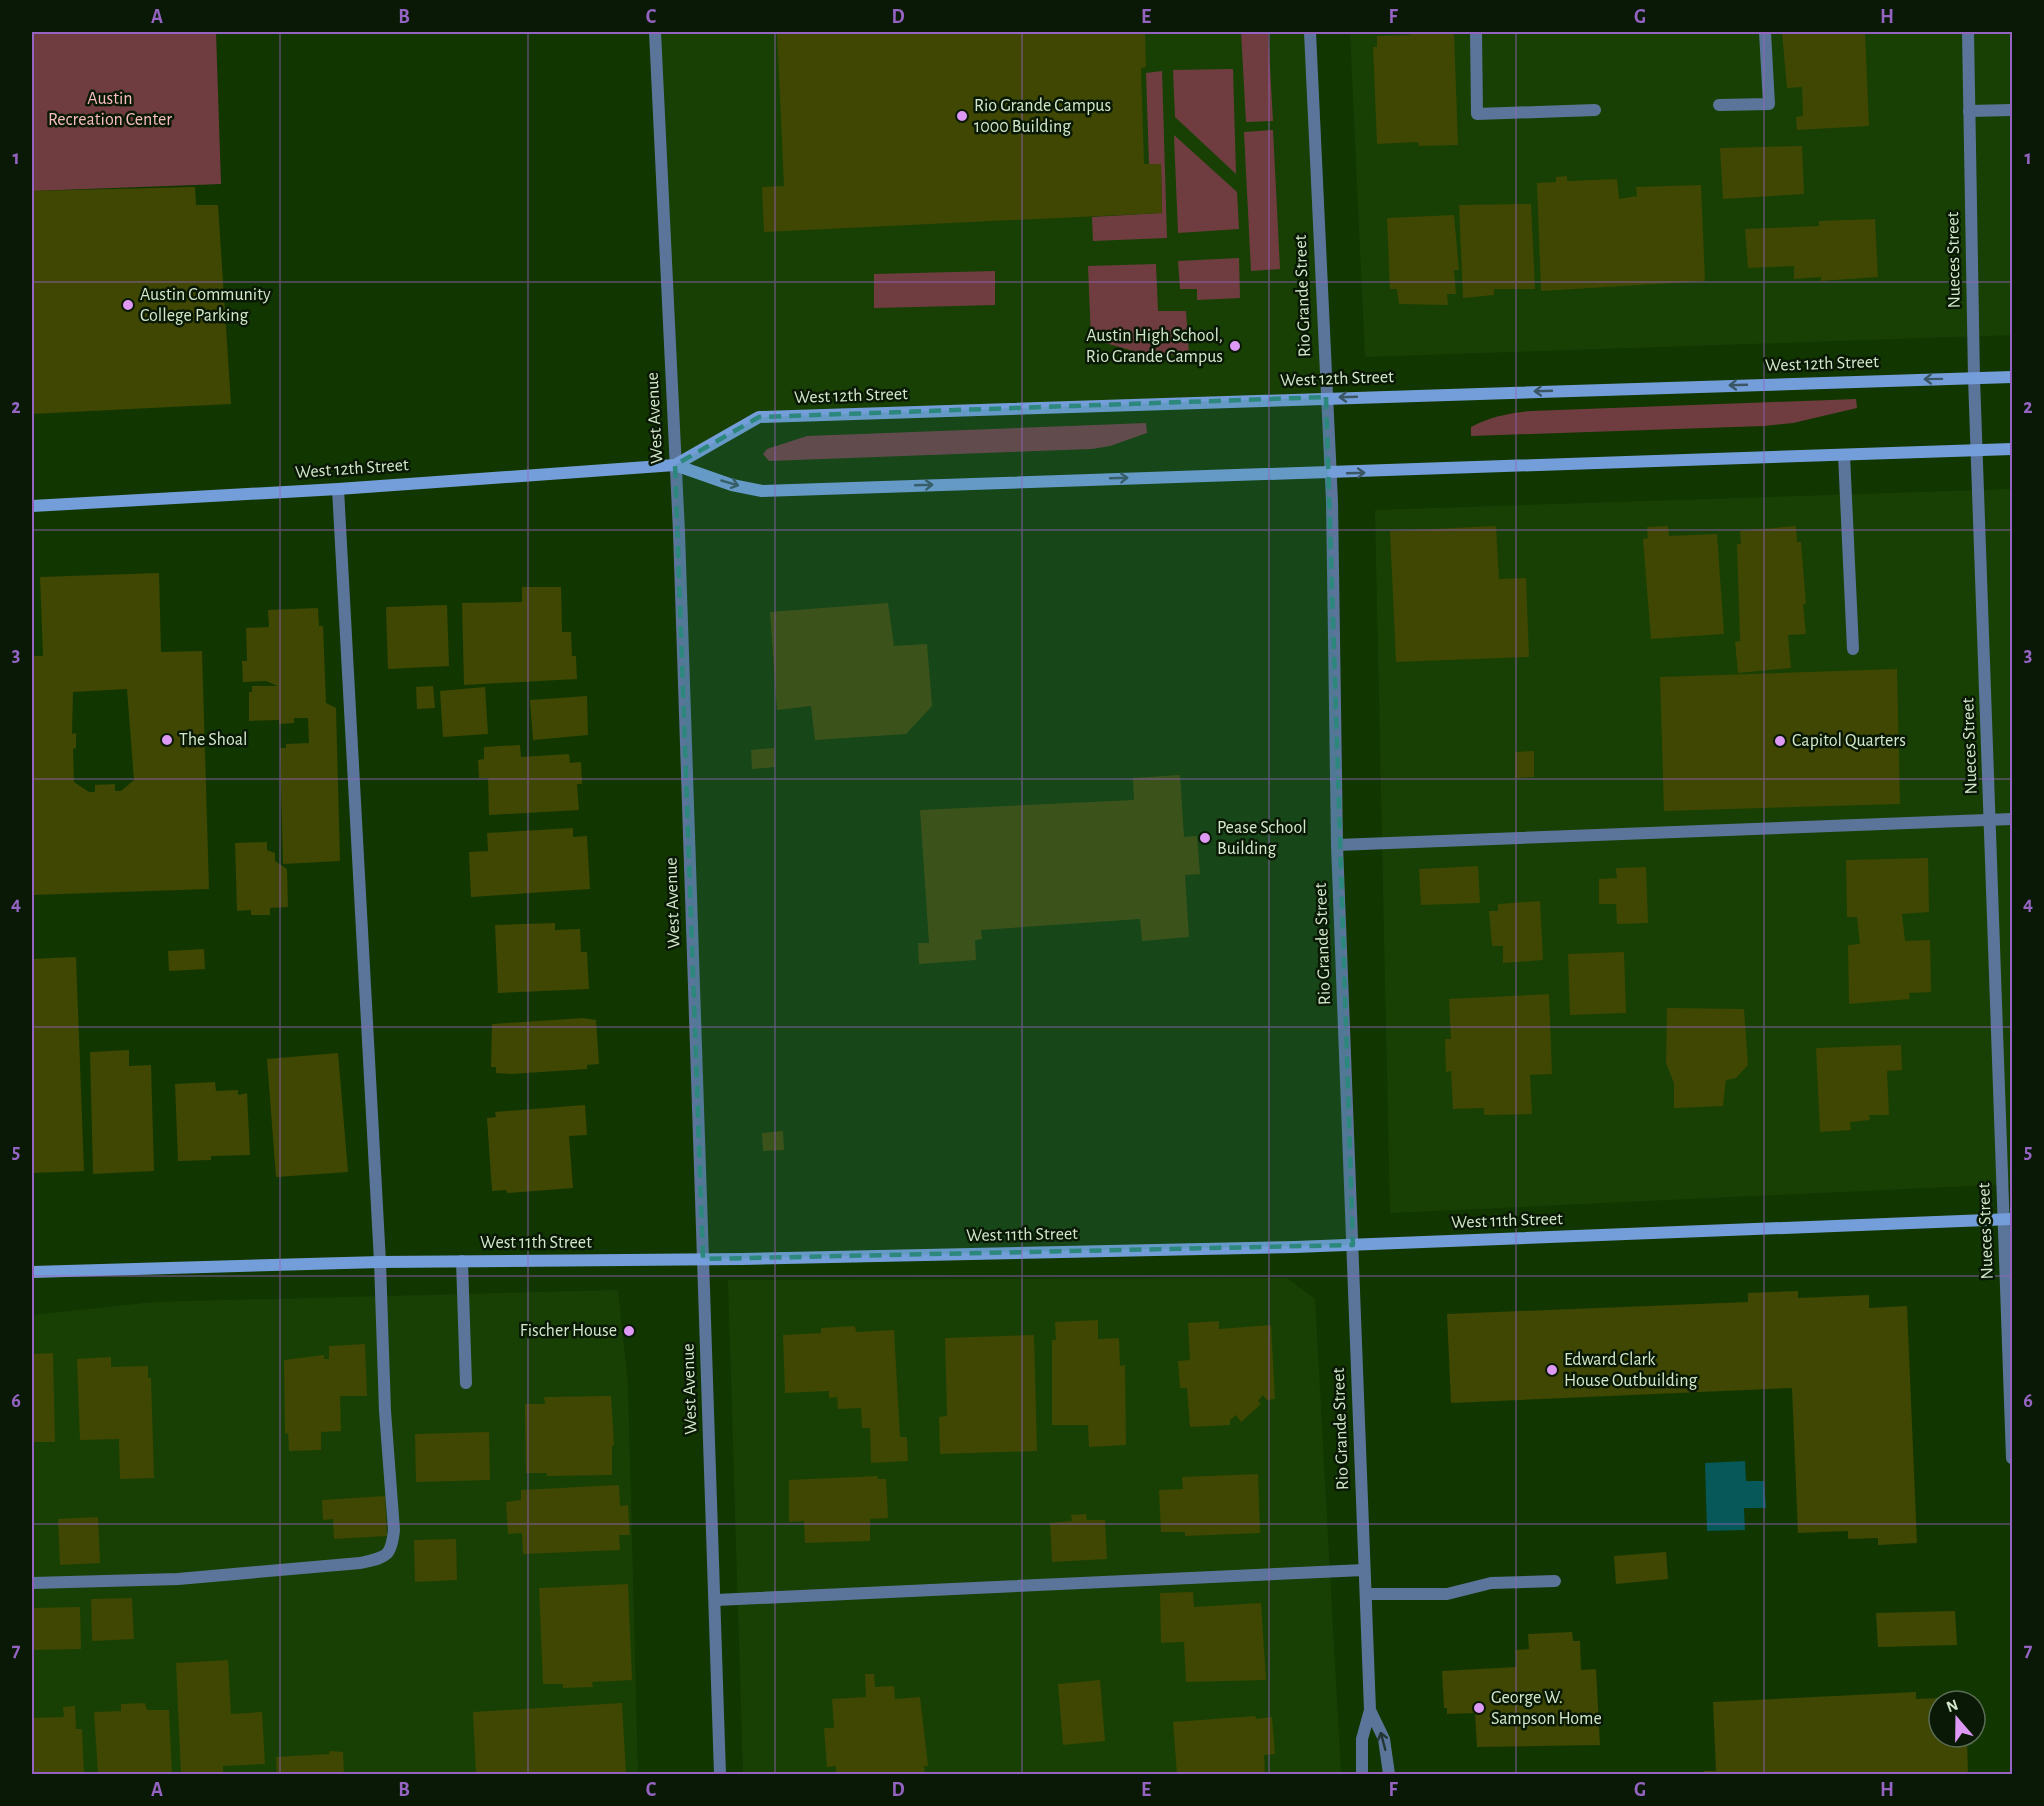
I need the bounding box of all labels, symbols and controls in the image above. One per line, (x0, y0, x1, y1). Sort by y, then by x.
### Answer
text: A (151, 7, 163, 27)
text: B (398, 7, 410, 27)
text: C (646, 7, 657, 27)
text: D (891, 7, 905, 27)
text: E (1141, 7, 1151, 27)
text: F (1388, 7, 1398, 27)
text: G (1634, 7, 1646, 27)
text: H (1880, 7, 1894, 27)
park label: Austin Recreation Center (48, 90, 172, 129)
place label: Rio Grande Campus 1000 Building (974, 97, 1111, 136)
marker: Rio Grande Campus 1000 Building (955, 109, 969, 123)
text: 1 (12, 148, 20, 168)
text: 1 (2024, 148, 2032, 168)
street label: Nueces Street (1944, 211, 1964, 309)
street label: Rio Grande Street (1292, 234, 1314, 358)
place label: Austin Community College Parking (140, 286, 271, 325)
marker: Austin Community College Parking (121, 298, 135, 312)
place label: Austin High School, Rio Grande Campus (1086, 327, 1223, 366)
marker: Austin High School, Rio Grande Campus (1228, 339, 1242, 353)
street label: West 12th Street (1765, 353, 1879, 375)
street label: West 12th Street (1280, 368, 1394, 390)
street label: West Avenue (644, 372, 666, 464)
one-way arrow (1924, 373, 1944, 385)
one-way arrow (1729, 379, 1749, 391)
street label: West 12th Street (794, 385, 908, 407)
one-way arrow (1534, 385, 1554, 396)
one-way arrow (1339, 391, 1359, 402)
text: 2 (11, 397, 21, 417)
text: 2 (2023, 397, 2033, 417)
street label: West 12th Street (295, 456, 410, 482)
one-way arrow (1346, 467, 1366, 478)
one-way arrow (1109, 472, 1129, 483)
one-way arrow (720, 478, 739, 490)
one-way arrow (914, 479, 934, 490)
text: 3 (12, 645, 20, 665)
text: 3 (2024, 645, 2032, 665)
street label: Nueces Street (1959, 697, 1981, 795)
place label: The Shoal (179, 731, 248, 749)
place label: Capitol Quarters (1792, 732, 1906, 750)
marker: The Shoal (160, 733, 174, 747)
marker: Capitol Quarters (1773, 734, 1787, 748)
place label: Pease School Building (1217, 819, 1307, 858)
marker: Pease School Building (1198, 831, 1212, 845)
street label: West Avenue (662, 857, 684, 949)
street label: Rio Grande Street (1312, 882, 1334, 1006)
text: 4 (11, 894, 21, 914)
text: 4 (2023, 894, 2033, 914)
text: 5 (12, 1142, 20, 1162)
text: 5 (2024, 1142, 2032, 1162)
street label: Nueces Street (1975, 1182, 1997, 1280)
street label: West 11th Street (1451, 1210, 1563, 1232)
street label: West 11th Street (966, 1225, 1078, 1245)
street label: West 11th Street (480, 1234, 592, 1252)
place label: Fischer House (520, 1322, 617, 1340)
marker: Fischer House (622, 1324, 636, 1338)
street label: West Avenue (679, 1343, 701, 1435)
place label: Edward Clark House Outbuilding (1564, 1351, 1697, 1390)
marker: Edward Clark House Outbuilding (1545, 1363, 1559, 1377)
street label: Rio Grande Street (1330, 1367, 1352, 1491)
text: 6 (11, 1391, 21, 1411)
text: 6 (2023, 1391, 2033, 1411)
text: 7 (12, 1640, 21, 1660)
text: 7 (2024, 1640, 2033, 1660)
place label: George W. Sampson Home (1491, 1689, 1602, 1728)
north arrow (1927, 1689, 1987, 1749)
text: N (1944, 1696, 1960, 1715)
marker: George W. Sampson Home (1472, 1701, 1486, 1715)
one-way arrow (1377, 1732, 1388, 1751)
text: A (151, 1780, 163, 1800)
text: B (398, 1780, 410, 1800)
text: C (646, 1780, 657, 1800)
text: D (891, 1780, 905, 1800)
text: E (1141, 1780, 1151, 1800)
text: F (1388, 1780, 1398, 1800)
text: G (1634, 1780, 1646, 1800)
text: H (1880, 1780, 1894, 1800)

